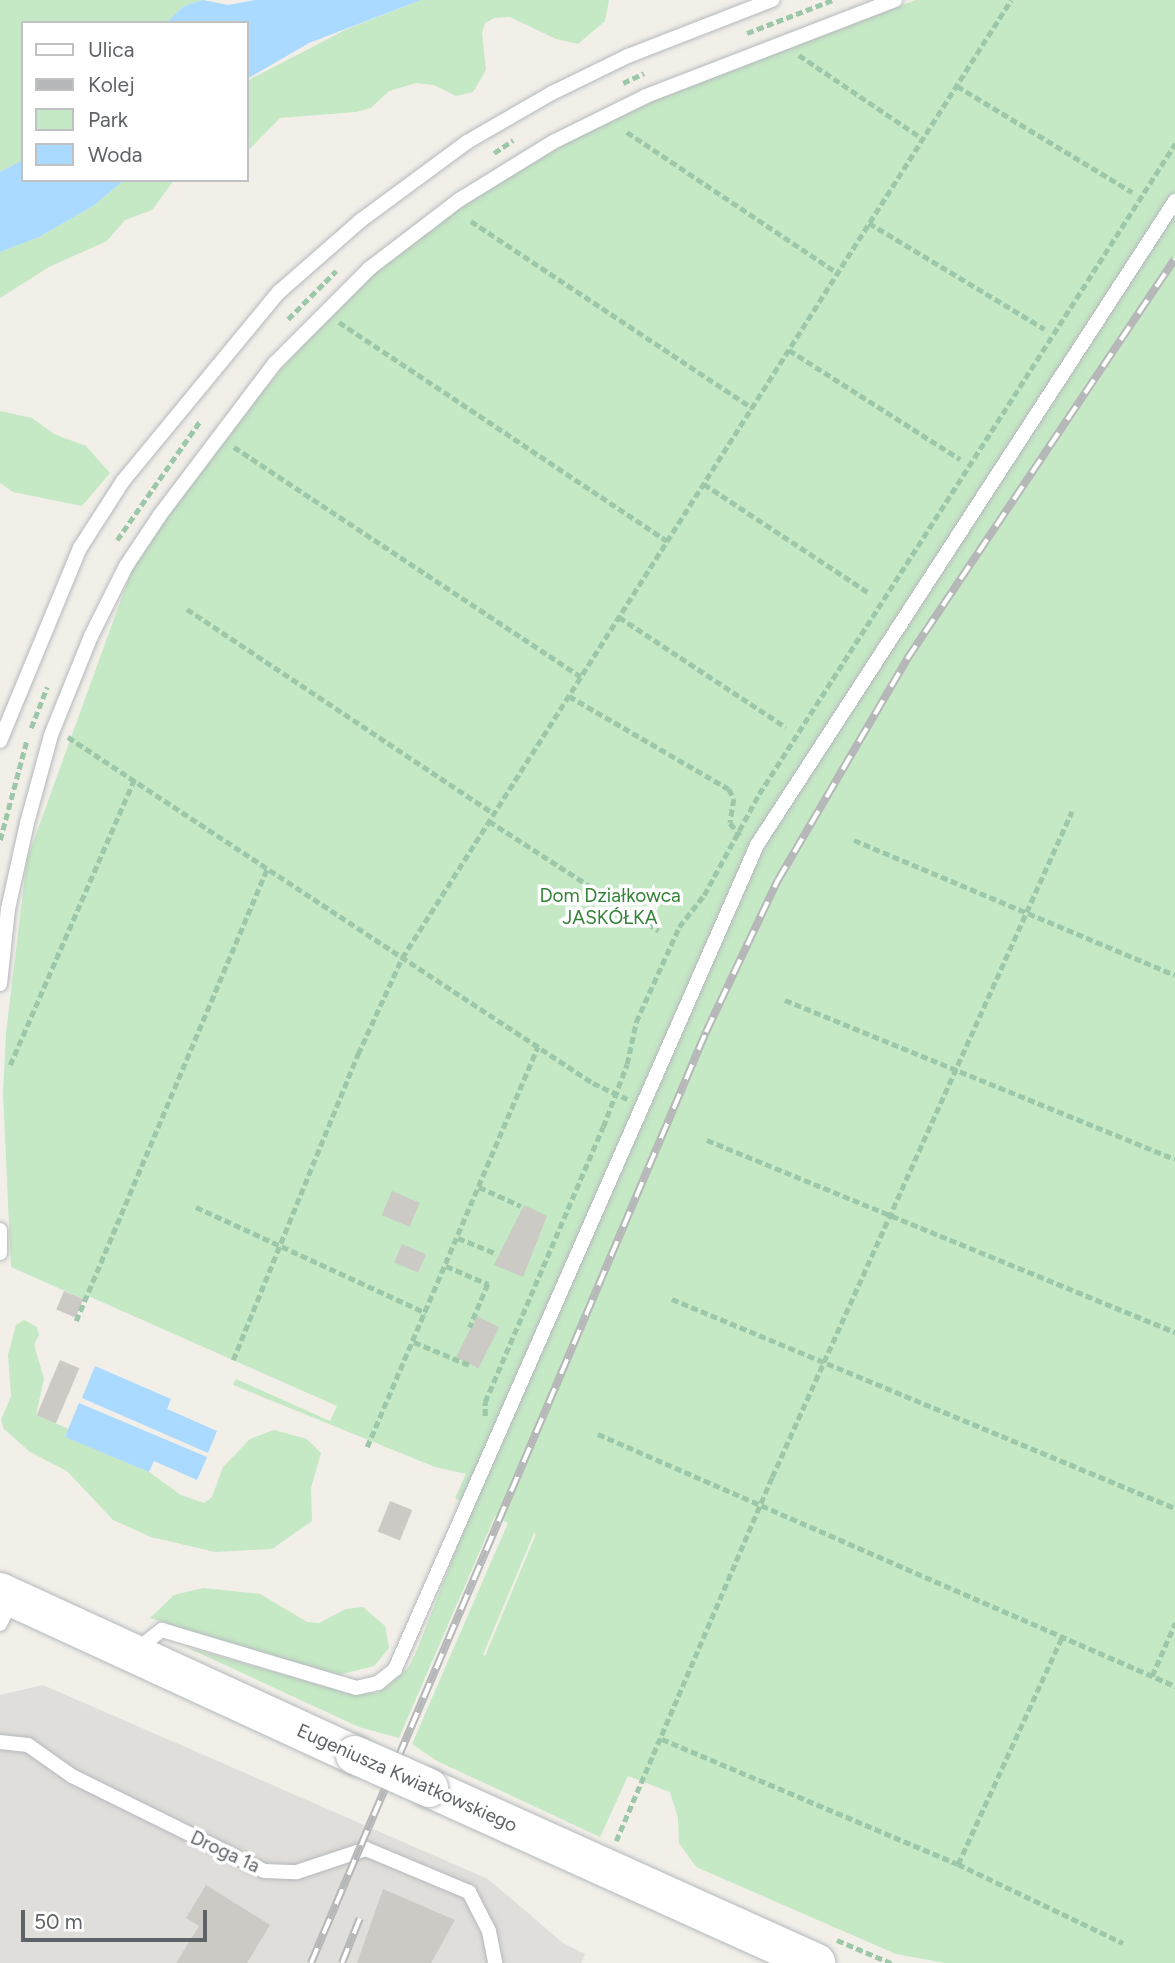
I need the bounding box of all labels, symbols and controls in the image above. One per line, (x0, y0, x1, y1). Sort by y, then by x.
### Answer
legend (21, 21, 248, 182)
text: Ulica (88, 37, 134, 62)
text: Kolej (88, 72, 135, 97)
text: Park (88, 107, 128, 132)
text: Woda (88, 142, 143, 167)
park label: Dom Działkowca JASKÓŁKA (539, 885, 681, 929)
street label: Eugeniusza Kwiatkowskiego (293, 1719, 521, 1837)
street label: Droga 1a (187, 1826, 263, 1878)
scale bar (24, 1896, 210, 1940)
text: 50 m (34, 1909, 83, 1934)

